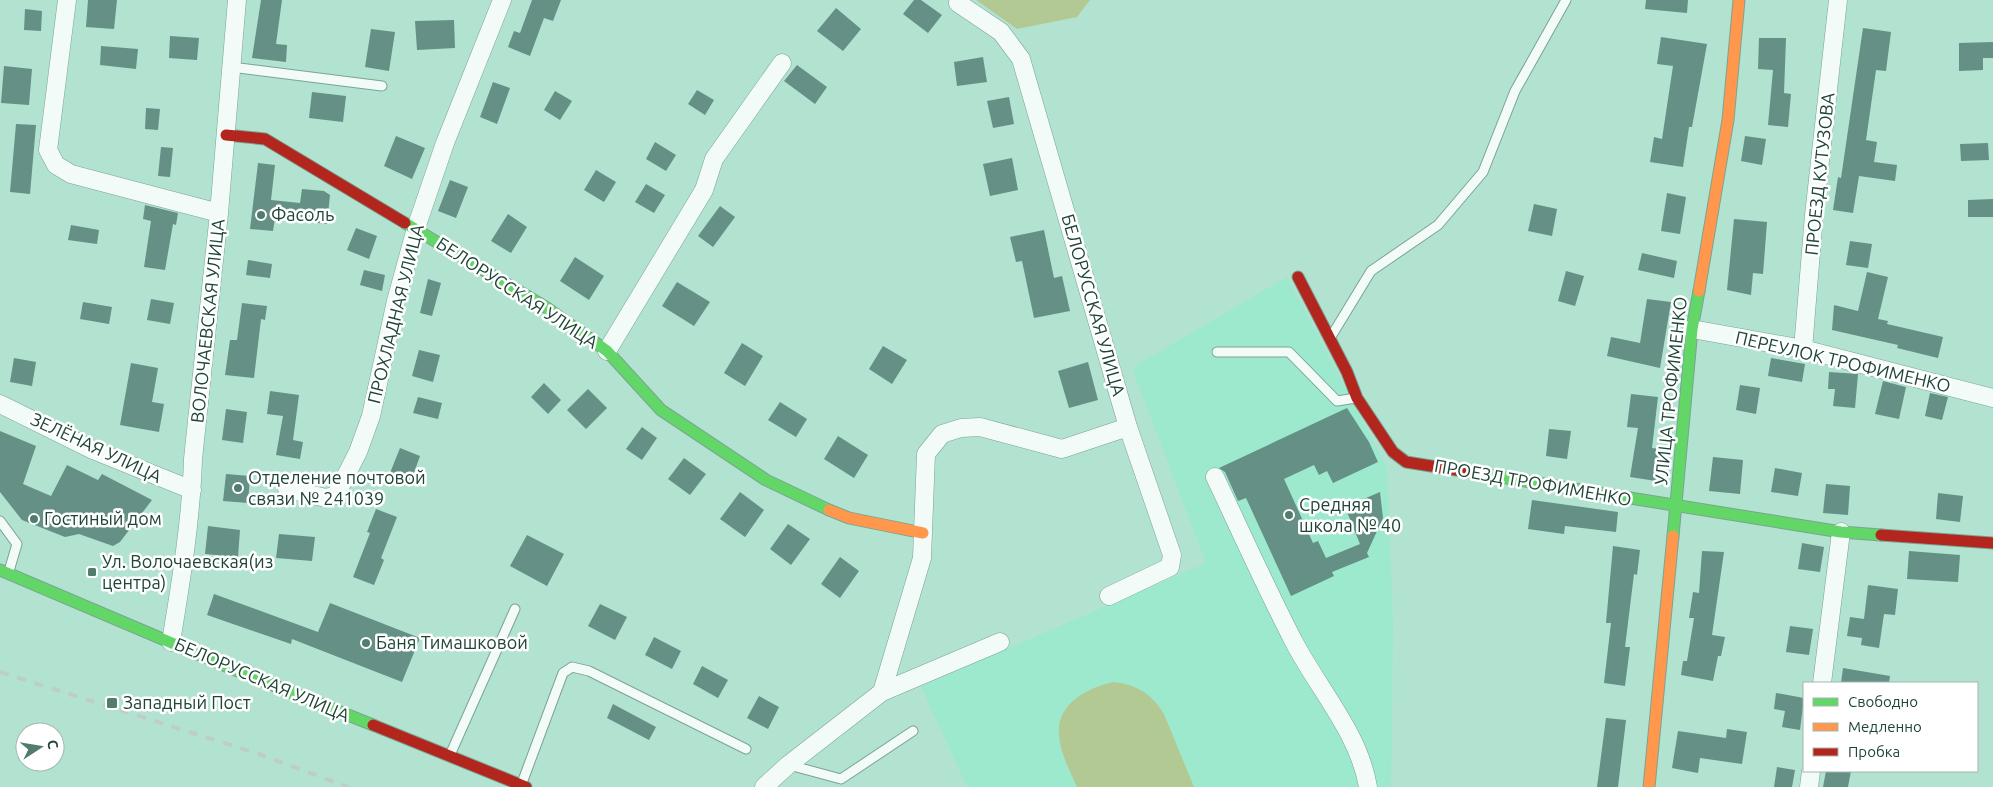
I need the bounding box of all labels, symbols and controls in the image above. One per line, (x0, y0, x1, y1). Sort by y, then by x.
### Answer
street label: ПРОЕЗД КУТУЗОВА (1801, 91, 1838, 256)
place label: Фасоль (271, 204, 334, 224)
marker: Фасоль (255, 209, 267, 221)
street label: БЕЛОРУССКАЯ УЛИЦА (1058, 211, 1130, 398)
street label: ВОЛОЧАЕВСКАЯ УЛИЦА (186, 218, 228, 424)
street label: ПРОХЛАДНАЯ УЛИЦА (363, 222, 427, 406)
street label: БЕЛОРУССКАЯ УЛИЦА (433, 232, 602, 352)
street label: УЛИЦА ТРОФИМЕНКО (1650, 296, 1690, 486)
street label: ПЕРЕУЛОК ТРОФИМЕНКО (1734, 327, 1953, 396)
street label: ЗЕЛЁНАЯ УЛИЦА (28, 408, 165, 486)
street label: ПРОЕЗД ТРОФИМЕНКО (1433, 455, 1633, 509)
place label: Отделение почтовой связи № 241039 (248, 467, 426, 508)
marker: Отделение почтовой связи № 241039 (232, 482, 244, 494)
place label: Средняя школа № 40 (1299, 494, 1401, 535)
place label: Гостиный дом (44, 508, 162, 528)
marker: Средняя школа № 40 (1283, 509, 1295, 521)
marker: Гостиный дом (28, 513, 40, 525)
place label: Ул. Волочаевская(из центра) (102, 551, 273, 593)
marker: Ул. Волочаевская(из центра) (86, 566, 98, 578)
place label: Баня Тимашковой (376, 632, 528, 652)
street label: БЕЛОРУССКАЯ УЛИЦА (172, 633, 353, 725)
marker: Баня Тимашковой (360, 637, 372, 649)
legend (1803, 682, 1978, 772)
place label: Западный Пост (123, 692, 251, 712)
text: Свободно (1848, 693, 1918, 710)
marker: Западный Пост (105, 696, 119, 710)
text: Медленно (1848, 718, 1922, 735)
north arrow (15, 722, 65, 772)
text: С (44, 738, 61, 750)
text: Пробка (1848, 743, 1900, 760)

